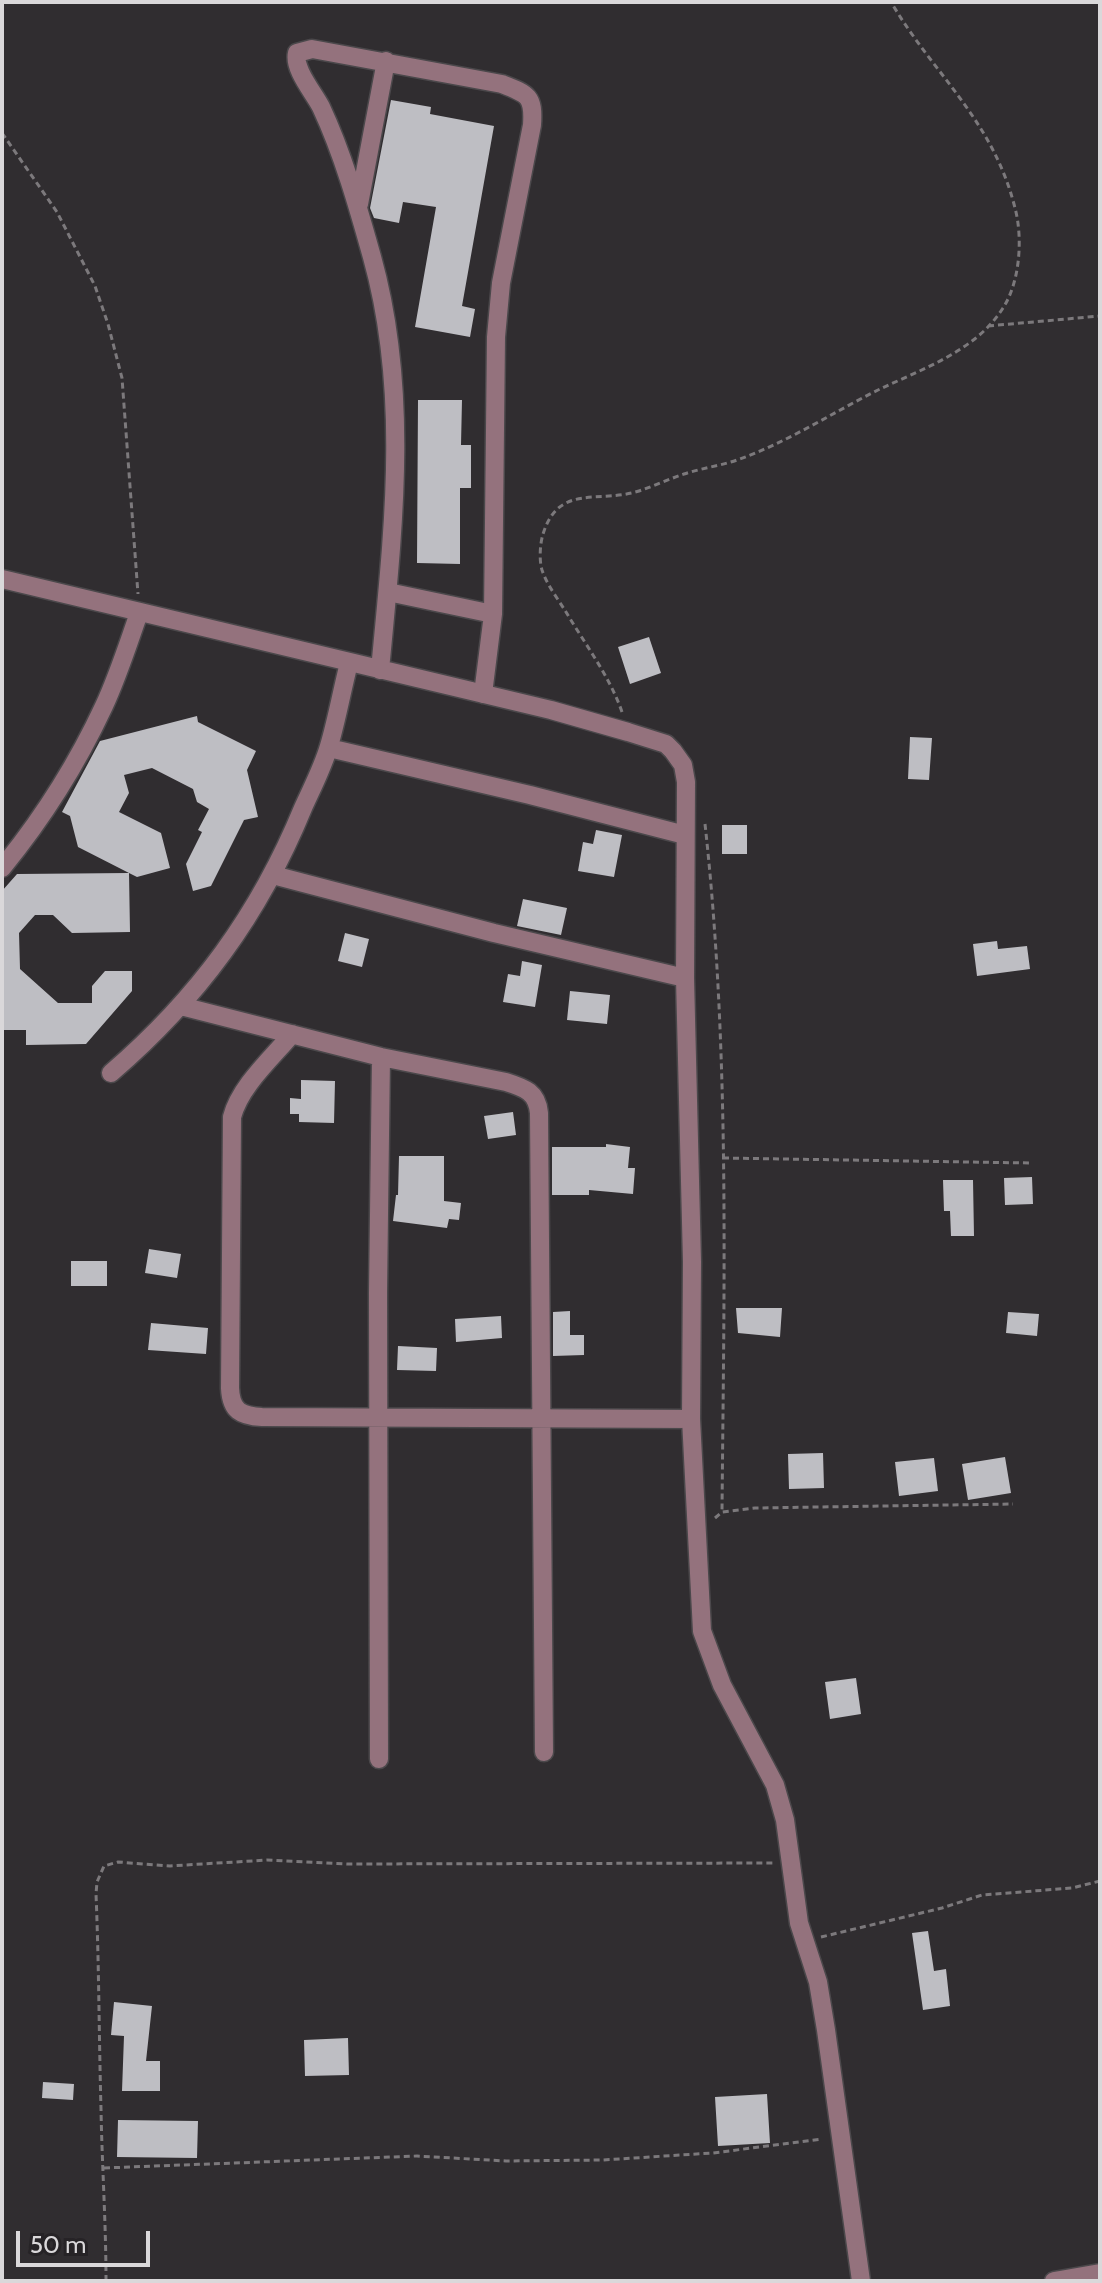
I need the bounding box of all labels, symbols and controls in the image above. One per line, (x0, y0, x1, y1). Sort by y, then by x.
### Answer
scale bar (20, 2215, 154, 2265)
text: 50 m (30, 2230, 86, 2259)

